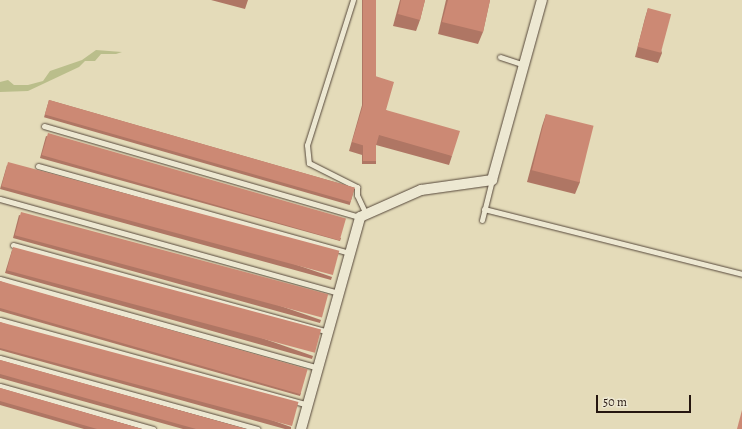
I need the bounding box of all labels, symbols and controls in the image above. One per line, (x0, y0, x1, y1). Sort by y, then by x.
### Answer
scale bar (598, 387, 693, 413)
text: 50 m (603, 394, 627, 410)

